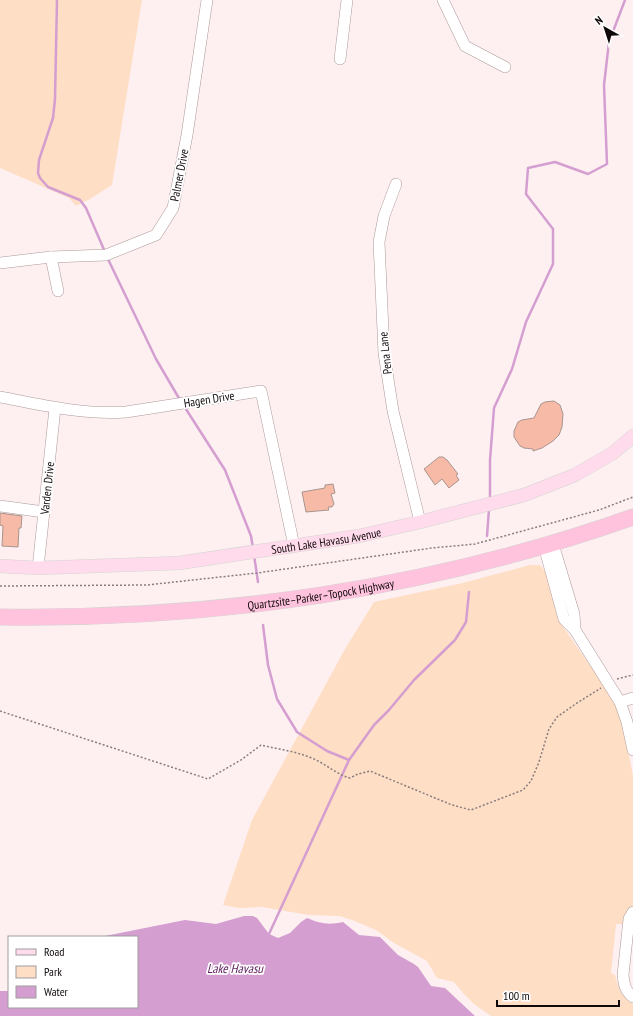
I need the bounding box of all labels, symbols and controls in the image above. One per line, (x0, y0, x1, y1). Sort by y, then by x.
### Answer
north arrow (585, 8, 625, 48)
text: N (592, 13, 605, 28)
street label: Palmer Drive (167, 147, 191, 202)
street label: Pena Lane (375, 331, 395, 375)
street label: Hagen Drive (183, 388, 235, 410)
street label: Varden Drive (37, 461, 57, 516)
street label: South Lake Havasu Avenue (270, 524, 382, 557)
street label: Quartzsite–Parker–Topock Highway (247, 575, 396, 612)
legend (8, 936, 138, 1008)
text: Road (44, 944, 64, 959)
water label: Lake Havasu (207, 960, 264, 977)
text: Park (44, 964, 62, 979)
scale bar (497, 982, 619, 1008)
text: Water (44, 984, 69, 999)
text: 100 m (503, 988, 530, 1003)

